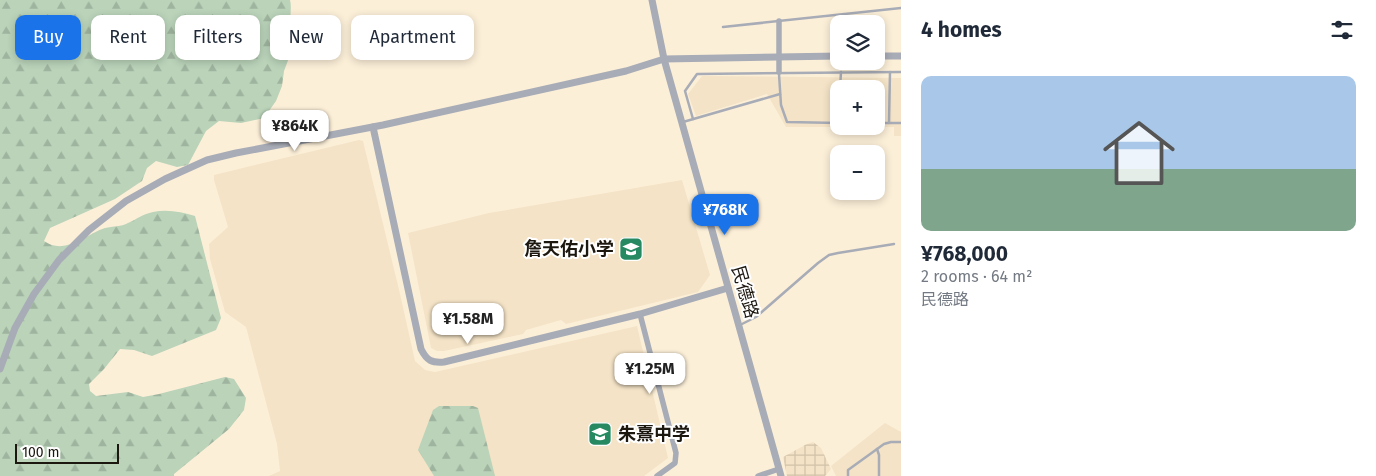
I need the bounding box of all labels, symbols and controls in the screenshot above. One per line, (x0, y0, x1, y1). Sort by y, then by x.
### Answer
chip: Buy (15, 15, 81, 60)
chip: Rent (91, 15, 165, 60)
chip: Filters (175, 15, 260, 60)
chip: New (270, 15, 341, 60)
chip: Apartment (351, 15, 474, 60)
map controls (830, 15, 885, 200)
button: layers (830, 15, 885, 70)
icon: filters (1328, 16, 1356, 44)
text: 4 homes (921, 17, 1002, 43)
button: + (830, 80, 885, 135)
icon: home (1094, 108, 1184, 198)
pin: ¥864K (260, 110, 330, 152)
text: ¥864K (272, 116, 318, 135)
button: − (830, 145, 885, 200)
pin: ¥768K (690, 194, 760, 236)
text: ¥768K (703, 200, 747, 219)
school or university icon: 詹天佑小学 (618, 236, 644, 262)
place label: 詹天佑小学 (524, 238, 614, 260)
text: ¥768,000 (921, 241, 1008, 267)
street label: 民德路 (727, 263, 763, 321)
text: 2 rooms · 64 m² (921, 267, 1032, 286)
text: 民德路 (921, 290, 969, 309)
pin: ¥1.58M (427, 302, 509, 345)
text: ¥1.58M (443, 309, 493, 328)
pin: ¥1.25M (609, 352, 691, 395)
text: ¥1.25M (625, 359, 675, 378)
school or university icon: 朱熹中学 (587, 421, 613, 447)
place label: 朱熹中学 (618, 423, 690, 445)
scale bar (15, 441, 119, 464)
text: 100 m (22, 444, 59, 461)

